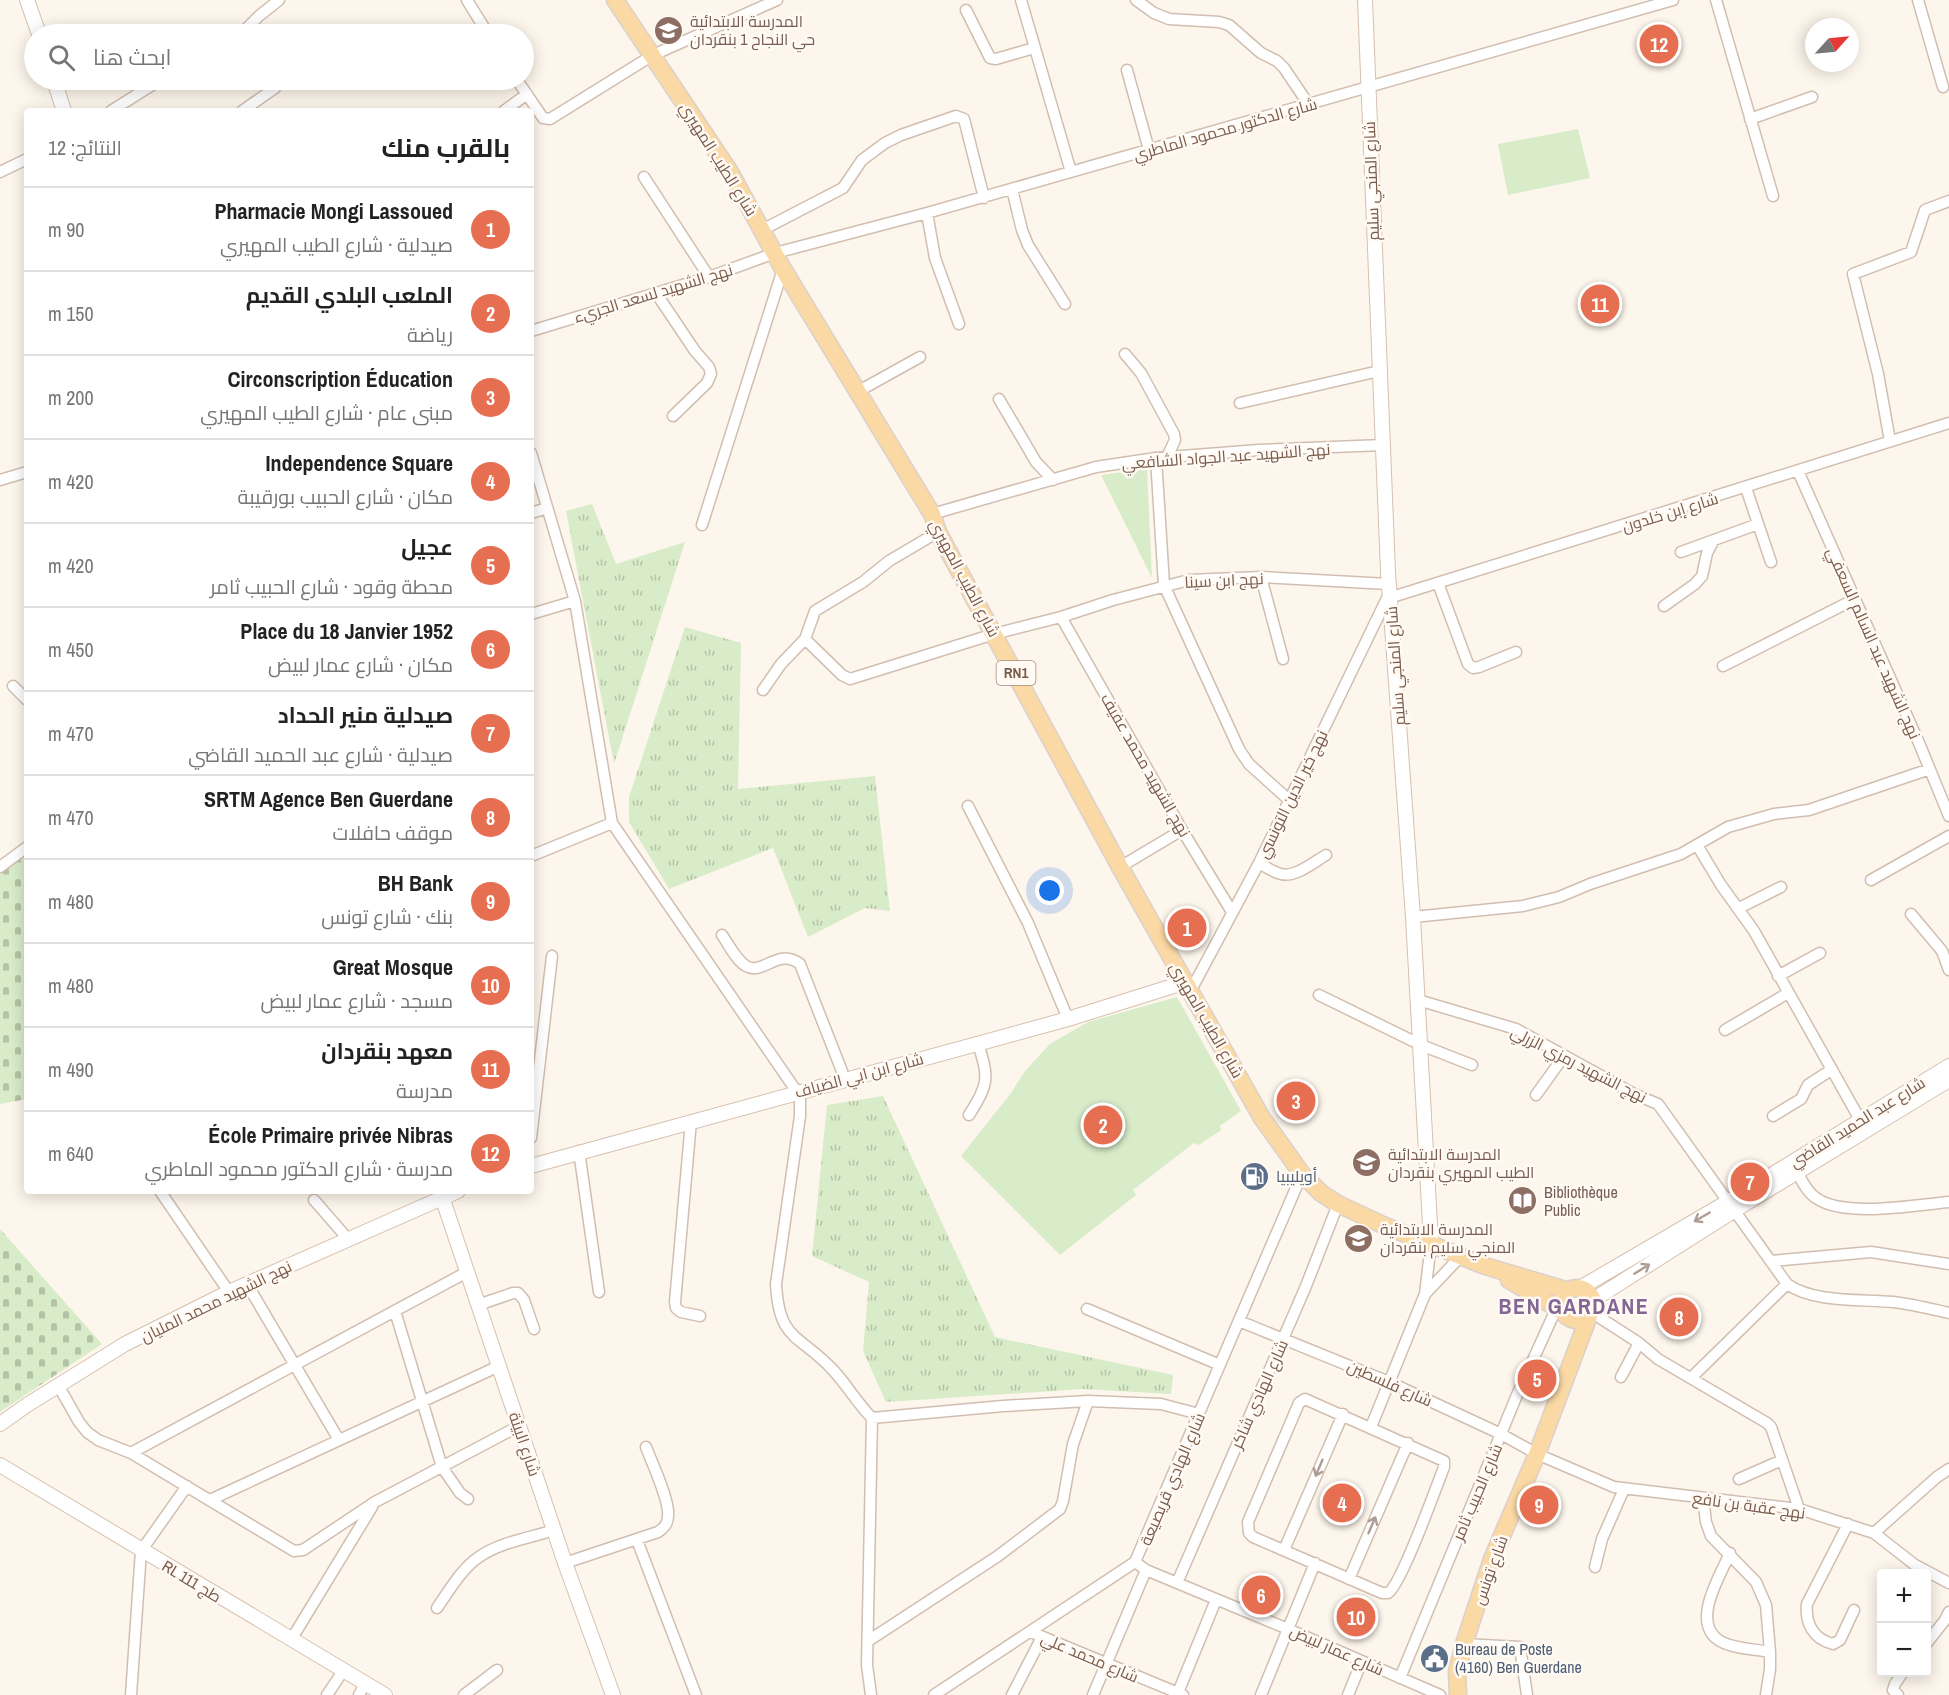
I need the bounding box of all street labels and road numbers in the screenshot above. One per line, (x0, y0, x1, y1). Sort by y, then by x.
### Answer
street label: شارع الدكتور محمود الماطري (1130, 92, 1320, 169)
street label: شارع الطيب المهيري (673, 98, 763, 222)
street label: شارع المنجي سليم (1358, 121, 1387, 241)
street label: نهج الشهيد لسعد الجريء (571, 258, 736, 331)
street label: نهج الشهيد عبد الجواد الشافعي (1121, 438, 1331, 477)
street label: شارع إبن خلدون (1619, 487, 1721, 538)
street label: شارع الطيب المهيري (922, 515, 1005, 642)
street label: نهج الشهيد عبد السالم السعفي (1819, 544, 1926, 744)
street label: نهج ابن سينا (1184, 567, 1264, 594)
street label: شارع المنجي سليم (1380, 605, 1413, 726)
road number: RN1 (996, 661, 1036, 685)
street label: نهج الشهيد محمد عفيف (1095, 689, 1196, 841)
street label: نهج خير الدين التونسي (1251, 726, 1334, 863)
street label: شارع الطيب المهيري (1162, 958, 1249, 1084)
street label: نهج الشهيد رمزي الزرلي (1506, 1020, 1651, 1110)
street label: شارع ابن ابي الضياف (792, 1047, 927, 1106)
street label: شارع عبد الحميد القاضي (1785, 1071, 1930, 1174)
street label: نهج الشهيد محمد المليان (137, 1255, 296, 1348)
street label: شارع الهادي شاكر (1225, 1336, 1296, 1454)
street label: شارع فلسطين (1344, 1354, 1436, 1412)
street label: شارع البيئة (503, 1409, 546, 1479)
street label: شارع الهادي قريصيعة (1134, 1409, 1213, 1550)
street label: شارع الحبيب ثامر (1446, 1440, 1508, 1545)
street label: نهج عقبة بن نافع (1691, 1486, 1807, 1525)
street label: شارع تونس (1467, 1532, 1514, 1608)
street label: RL طج 111 (158, 1555, 226, 1608)
street label: شارع عمار لبيض (1286, 1619, 1388, 1681)
street label: شارع محمد علي (1037, 1627, 1142, 1690)

